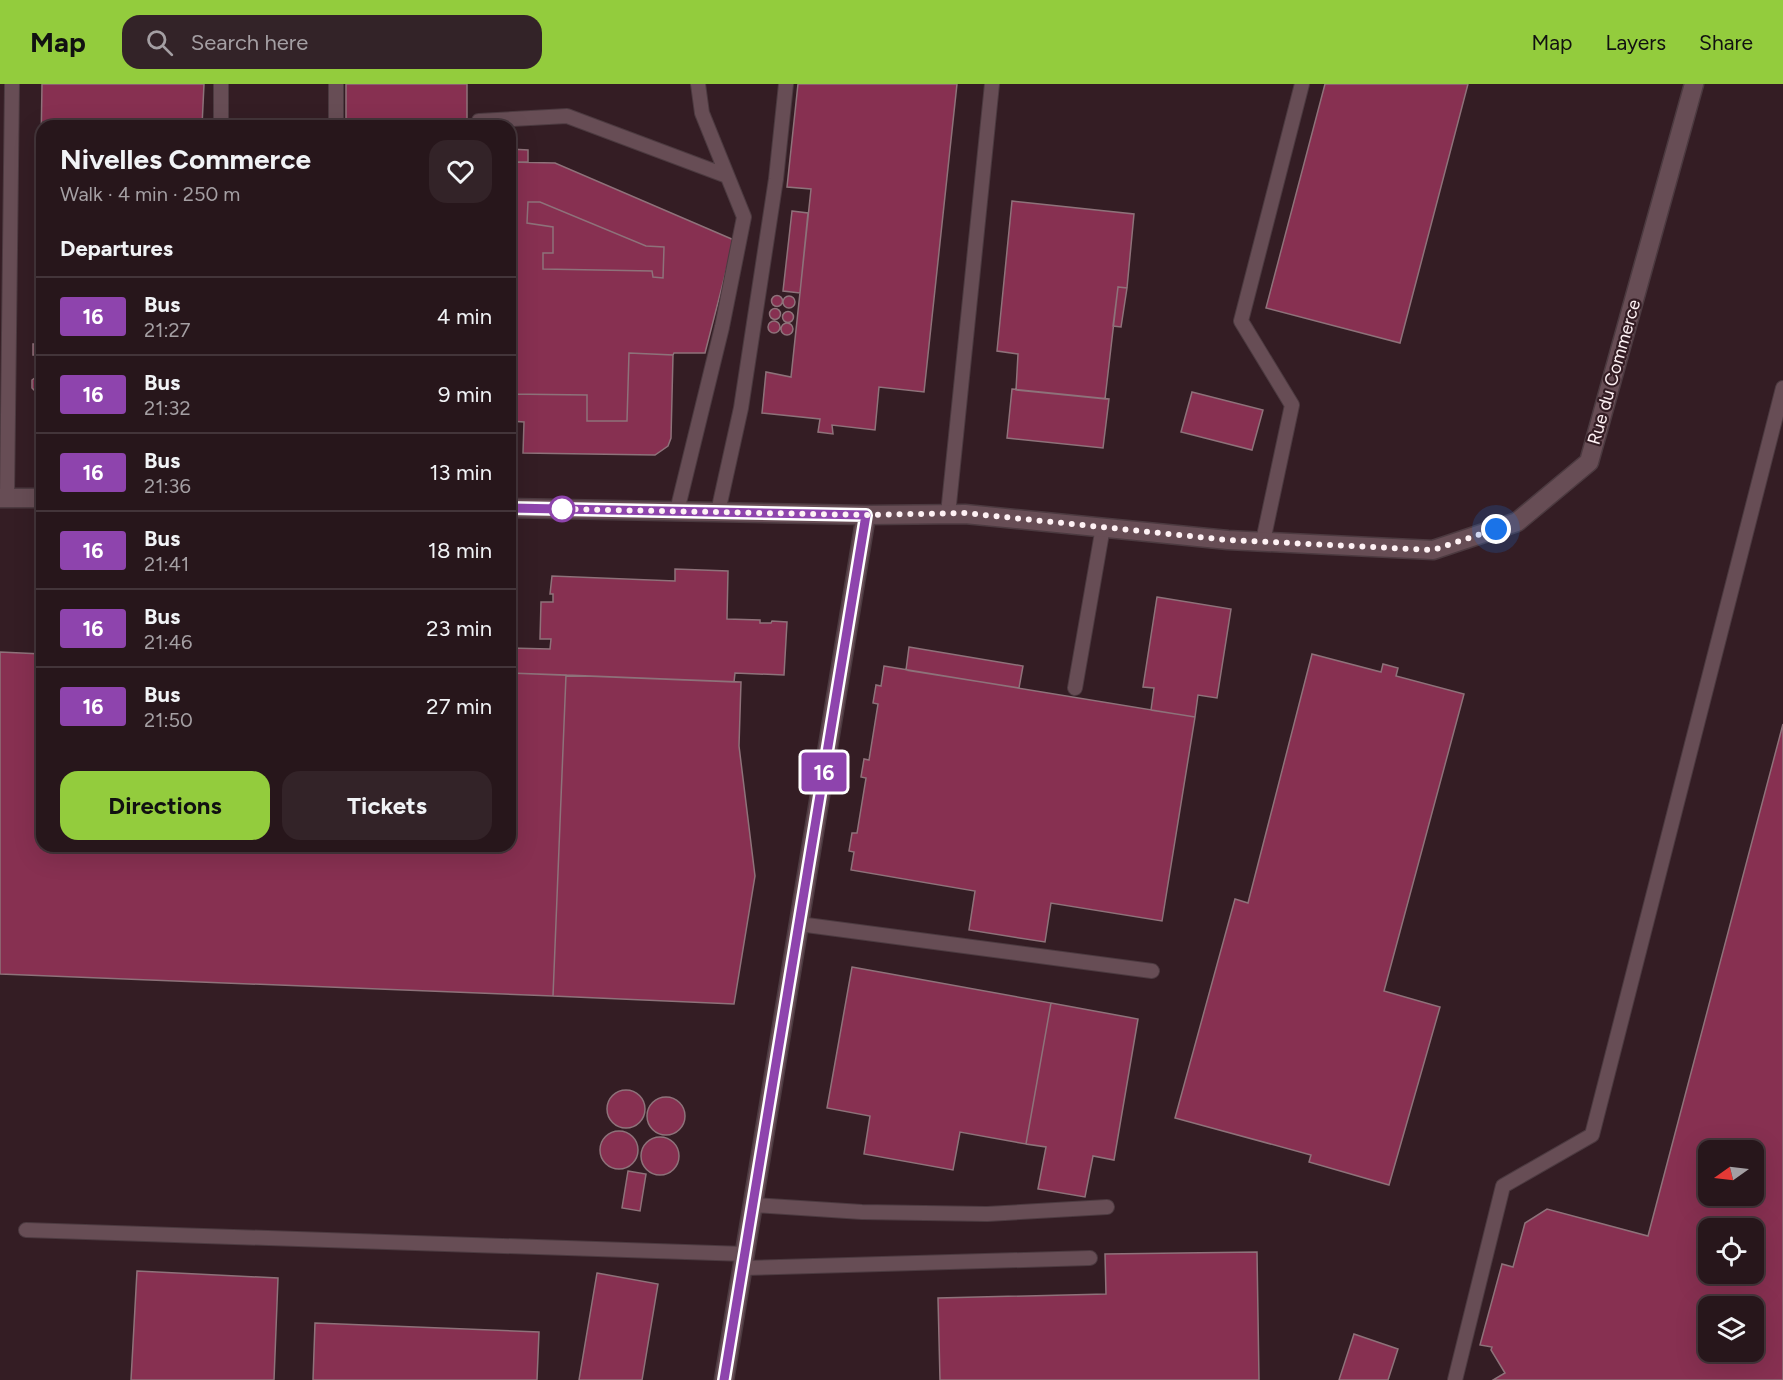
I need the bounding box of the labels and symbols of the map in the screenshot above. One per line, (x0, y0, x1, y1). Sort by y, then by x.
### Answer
street label: Rue du Commerce (1583, 297, 1645, 447)
unlabelled marker (549, 496, 575, 522)
your location (1481, 514, 1511, 544)
line badge: 16 (797, 752, 851, 792)
north arrow (1698, 1140, 1764, 1206)

